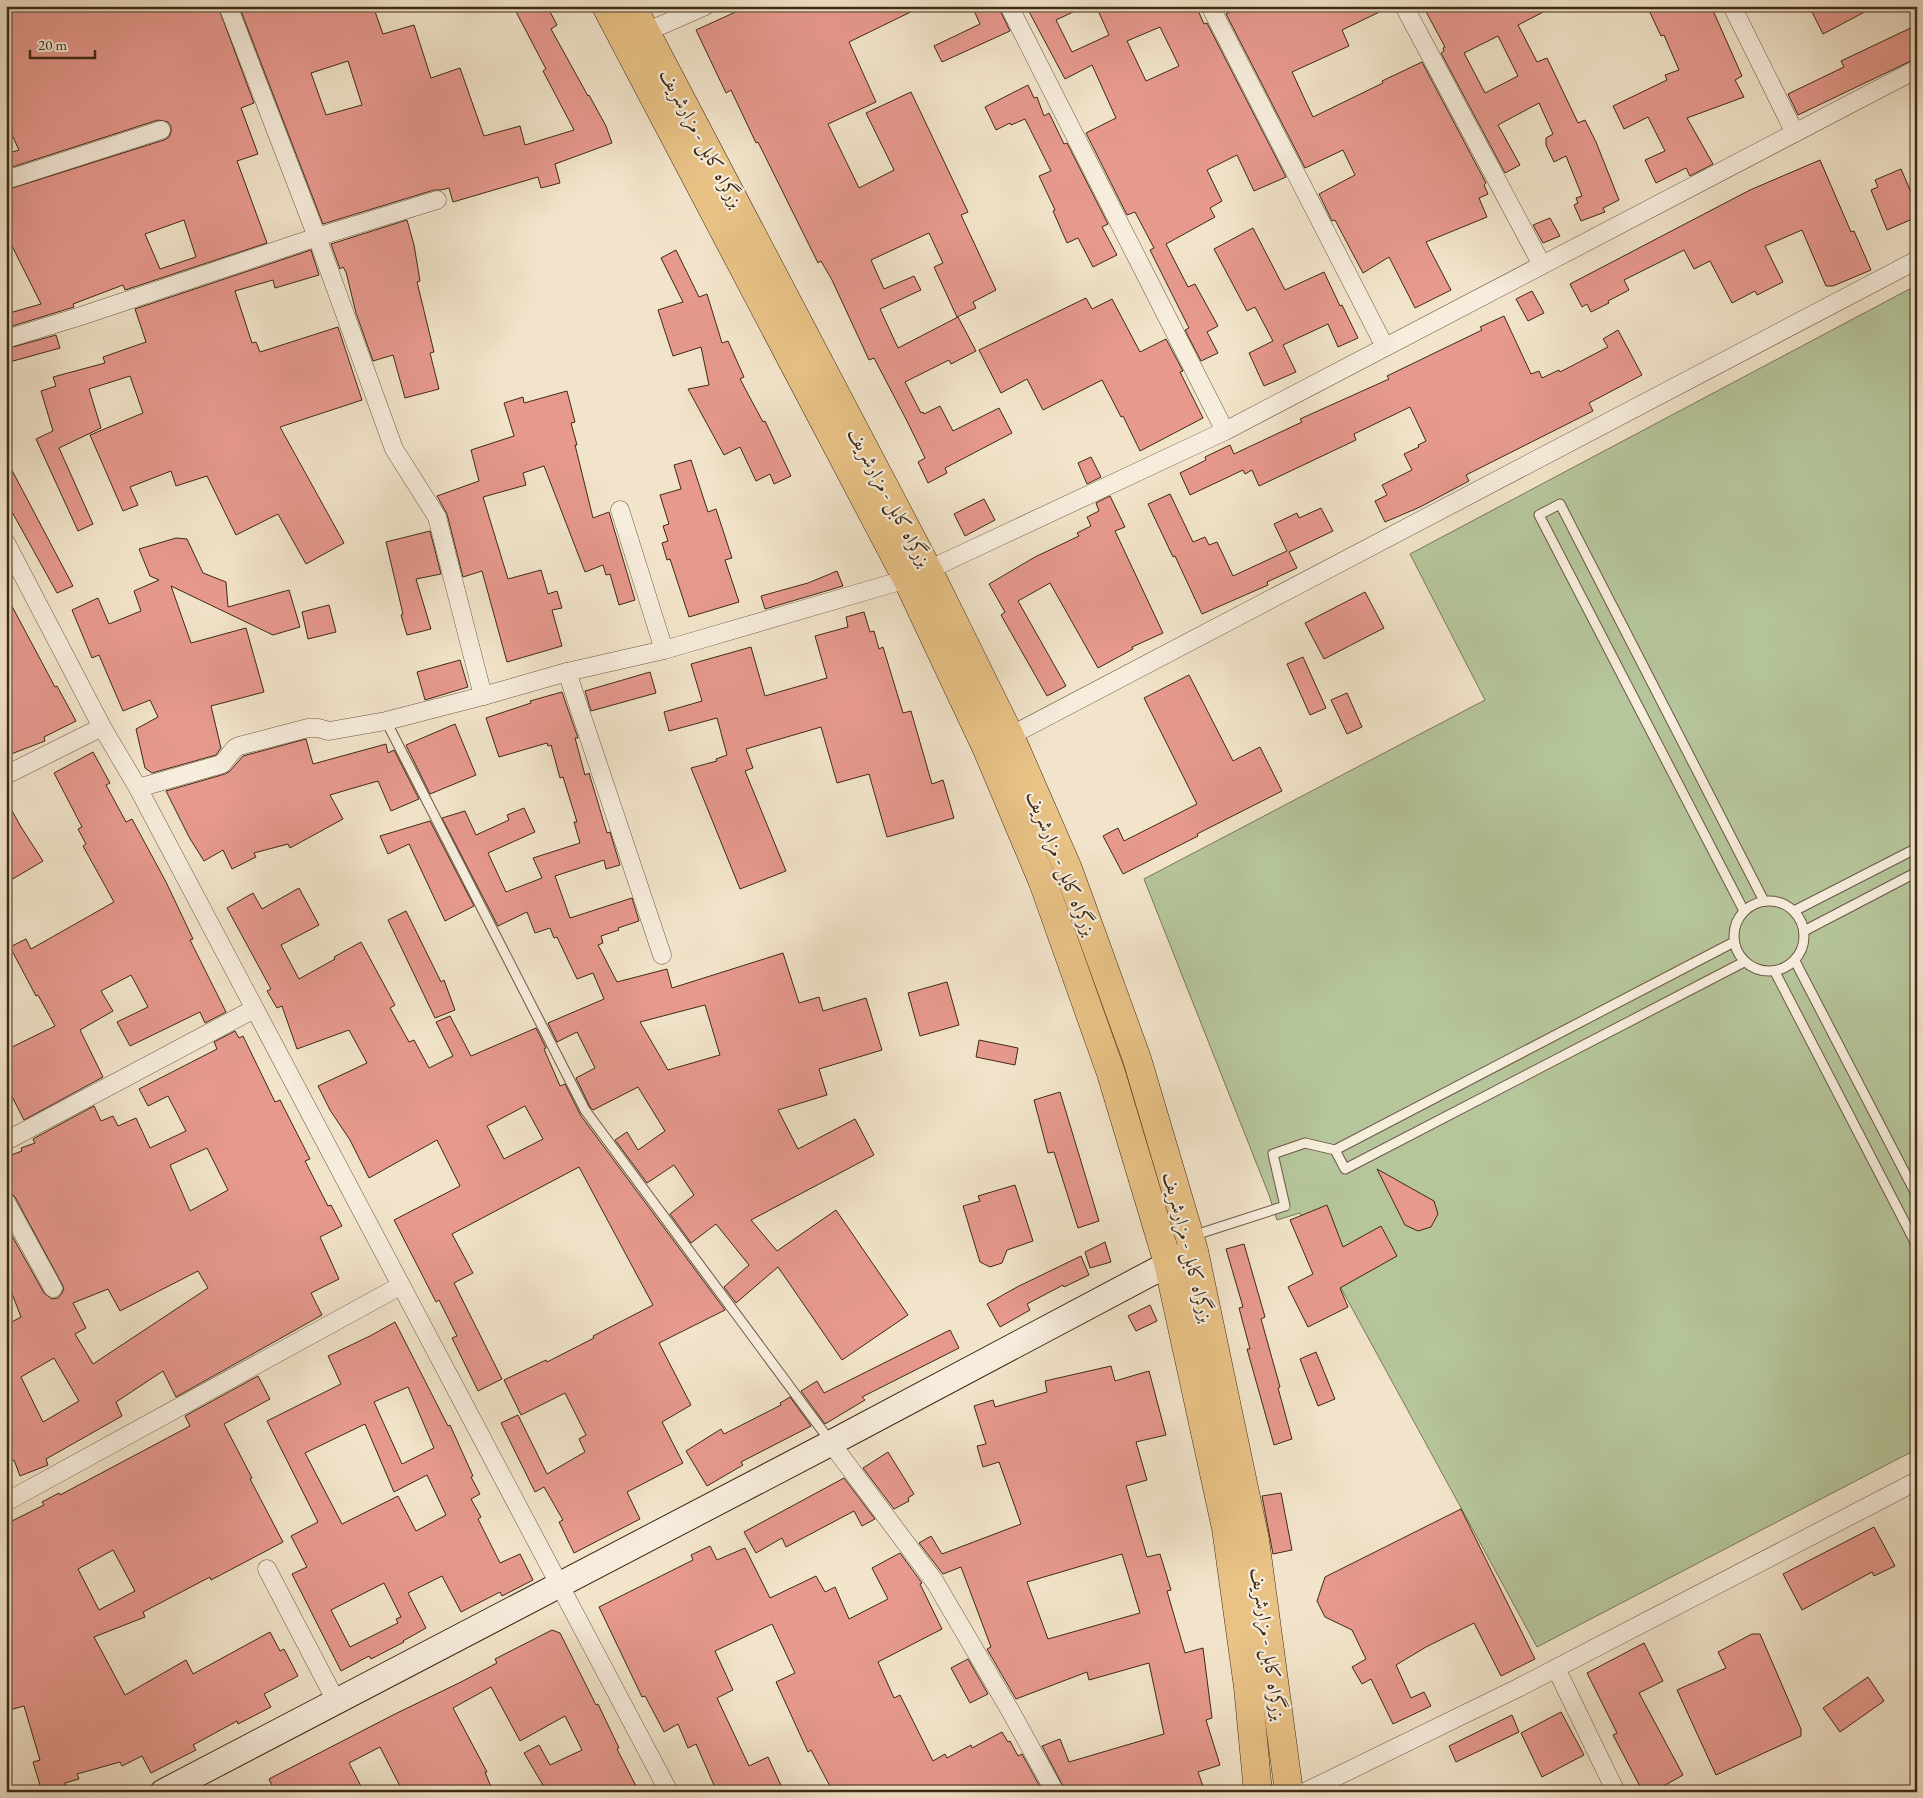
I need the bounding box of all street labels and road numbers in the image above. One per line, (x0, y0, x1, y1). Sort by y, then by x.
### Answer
street label: بزرگراه کابل - مزارشریف (653, 64, 749, 213)
street label: بزرگراه کابل - مزارشریف (841, 423, 937, 572)
street label: بزرگراه کابل - مزارشریف (1020, 787, 1102, 941)
street label: بزرگراه کابل - مزارشریف (1157, 1169, 1220, 1326)
street label: بزرگراه کابل - مزارشریف (1244, 1566, 1292, 1723)

